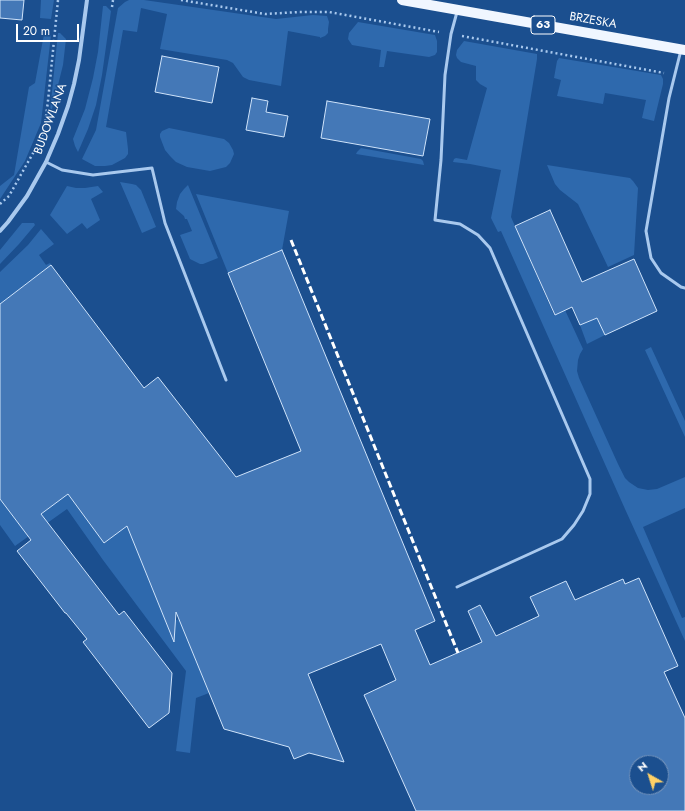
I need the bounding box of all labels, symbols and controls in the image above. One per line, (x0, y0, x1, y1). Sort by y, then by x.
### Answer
street label: BRZESKA (568, 10, 618, 32)
scale bar (18, 16, 81, 42)
road number: 63 (531, 16, 555, 34)
text: 20 m (23, 22, 50, 40)
street label: BUDOWLANA (32, 82, 70, 156)
north arrow (629, 755, 669, 795)
text: N (634, 757, 650, 775)

